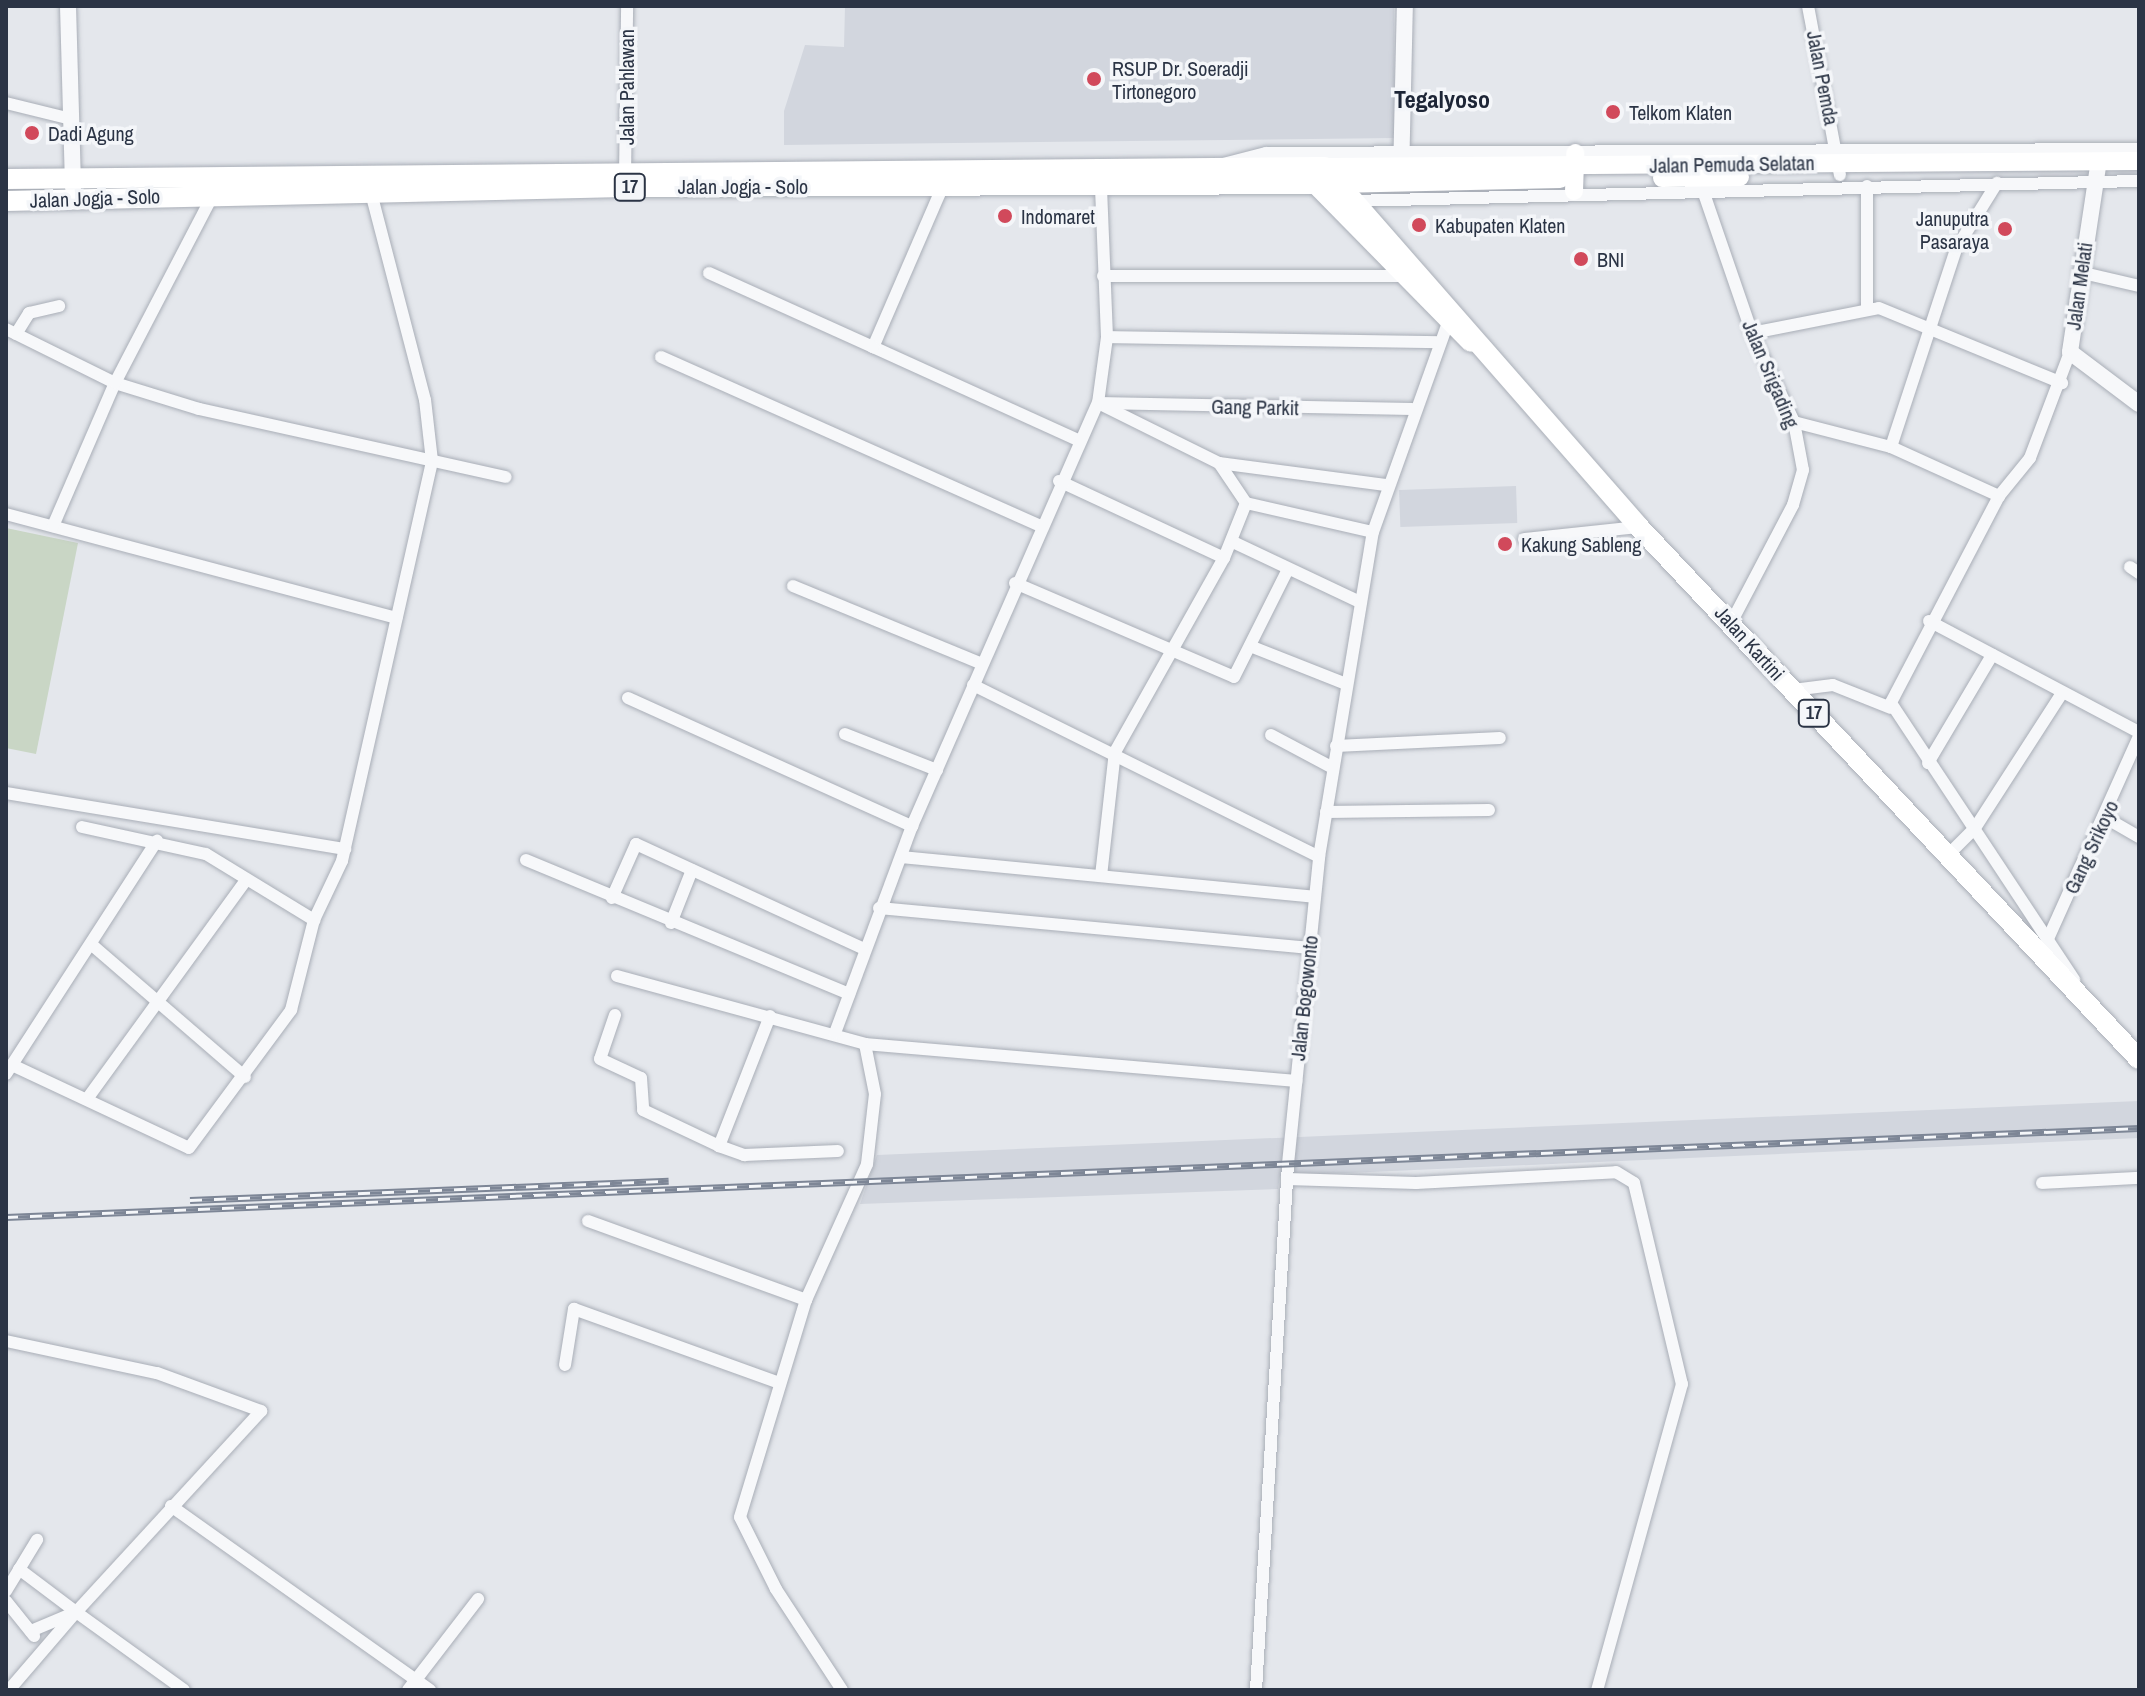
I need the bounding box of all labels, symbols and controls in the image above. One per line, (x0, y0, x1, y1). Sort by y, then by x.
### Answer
street label: Jalan Pahlawan (614, 29, 638, 145)
street label: Jalan Pemda (1802, 29, 1844, 127)
place label: RSUP Dr. Soeradji Tirtonegoro (1112, 56, 1249, 103)
marker: RSUP Dr. Soeradji Tirtonegoro (1083, 68, 1105, 90)
district label: Tegalyoso (1394, 86, 1490, 114)
place label: Telkom Klaten (1629, 100, 1732, 124)
marker: Telkom Klaten (1604, 103, 1622, 121)
place label: Dadi Agung (48, 121, 135, 145)
marker: Dadi Agung (23, 124, 41, 142)
street label: Jalan Pemuda Selatan (1649, 151, 1815, 177)
road number: 17 (612, 173, 648, 201)
street label: Jalan Jogja - Solo (678, 174, 808, 198)
street label: Jalan Jogja - Solo (29, 184, 161, 212)
place label: Indomaret (1021, 204, 1095, 228)
place label: Januputra Pasaraya (1916, 206, 1989, 253)
marker: Indomaret (996, 207, 1014, 225)
place label: Kabupaten Klaten (1435, 213, 1565, 237)
marker: Kabupaten Klaten (1410, 216, 1428, 234)
marker: Januputra Pasaraya (1996, 220, 2014, 238)
street label: Jalan Melati (2061, 241, 2097, 331)
place label: BNI (1597, 247, 1624, 271)
marker: BNI (1572, 250, 1590, 268)
street label: Jalan Srigading (1738, 316, 1804, 432)
street label: Gang Parkit (1211, 394, 1299, 420)
place label: Kakung Sableng (1521, 532, 1641, 556)
marker: Kakung Sableng (1496, 535, 1514, 553)
street label: Jalan Kartini (1710, 601, 1790, 685)
road number: 17 (1796, 699, 1832, 727)
street label: Gang Srikoyo (2059, 796, 2123, 898)
street label: Jalan Bogowonto (1285, 934, 1323, 1062)

